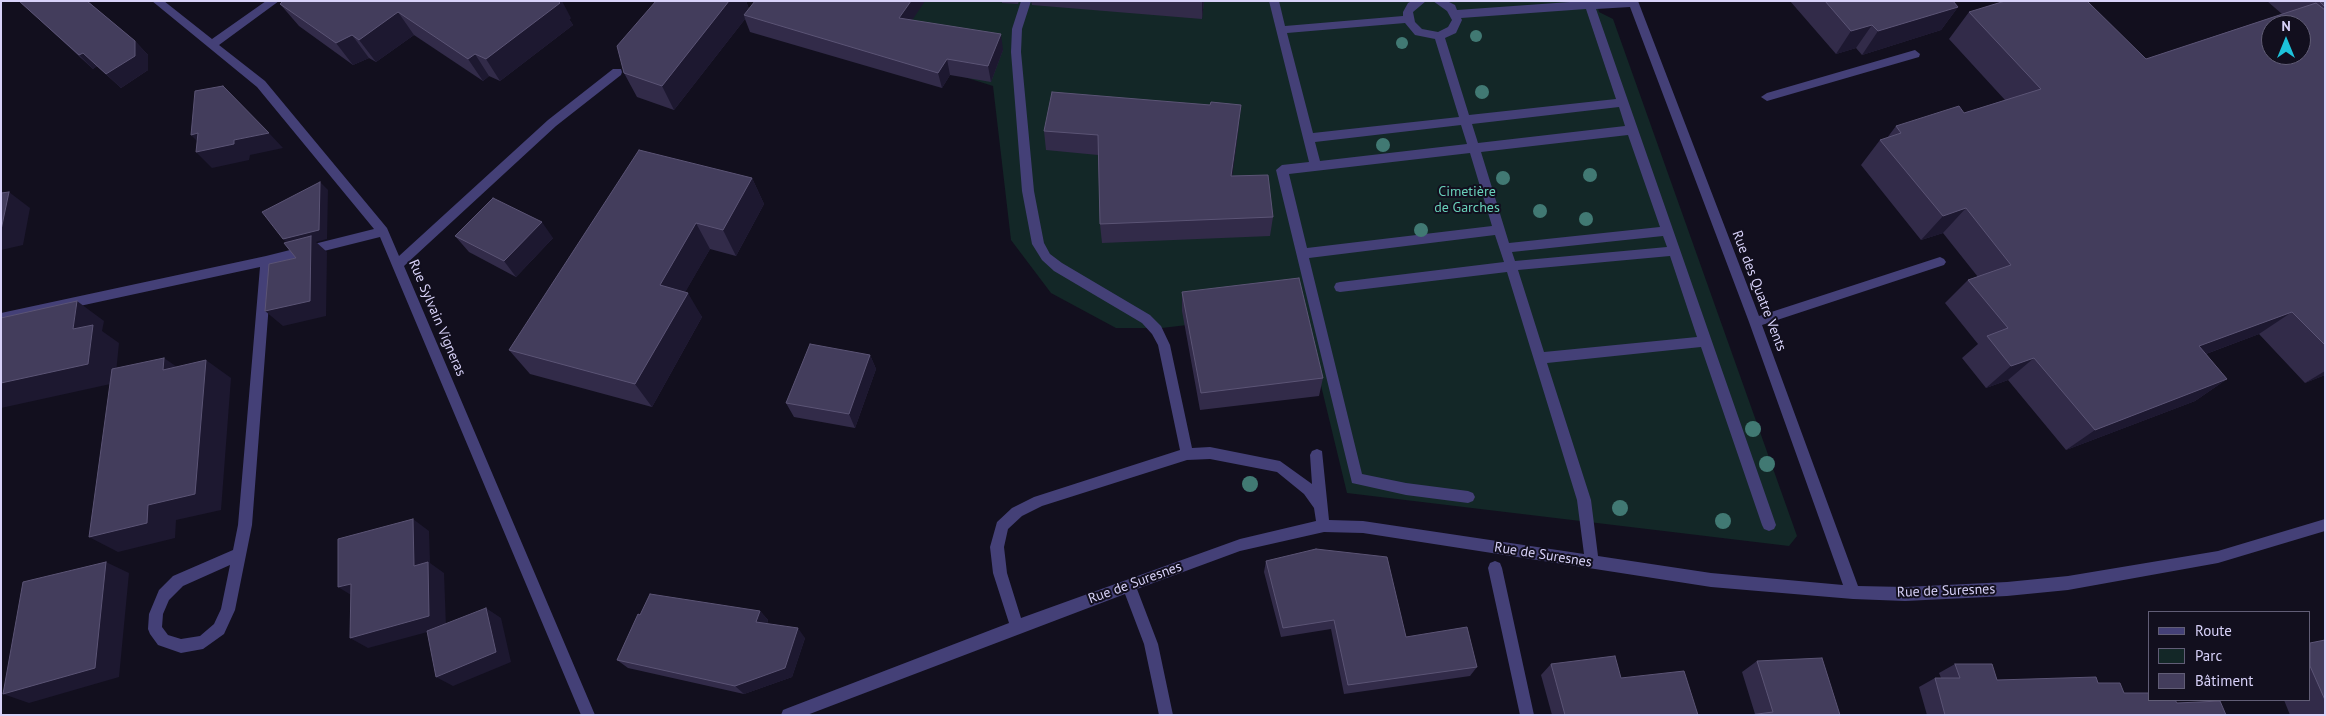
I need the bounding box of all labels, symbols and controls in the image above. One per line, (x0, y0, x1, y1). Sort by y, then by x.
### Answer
north arrow (2261, 15, 2311, 65)
text: N (2281, 17, 2291, 35)
park label: Cimetière de Garches (1434, 184, 1500, 216)
street label: Rue des Quatre Vents (1728, 228, 1790, 354)
street label: Rue Sylvain Vigneras (405, 257, 469, 379)
street label: Rue de Suresnes (1493, 539, 1593, 571)
street label: Rue de Suresnes (1086, 558, 1184, 608)
street label: Rue de Suresnes (1897, 581, 1995, 601)
legend (2148, 611, 2311, 701)
text: Route (2195, 621, 2232, 640)
text: Parc (2195, 646, 2222, 665)
text: Bâtiment (2195, 671, 2253, 690)

